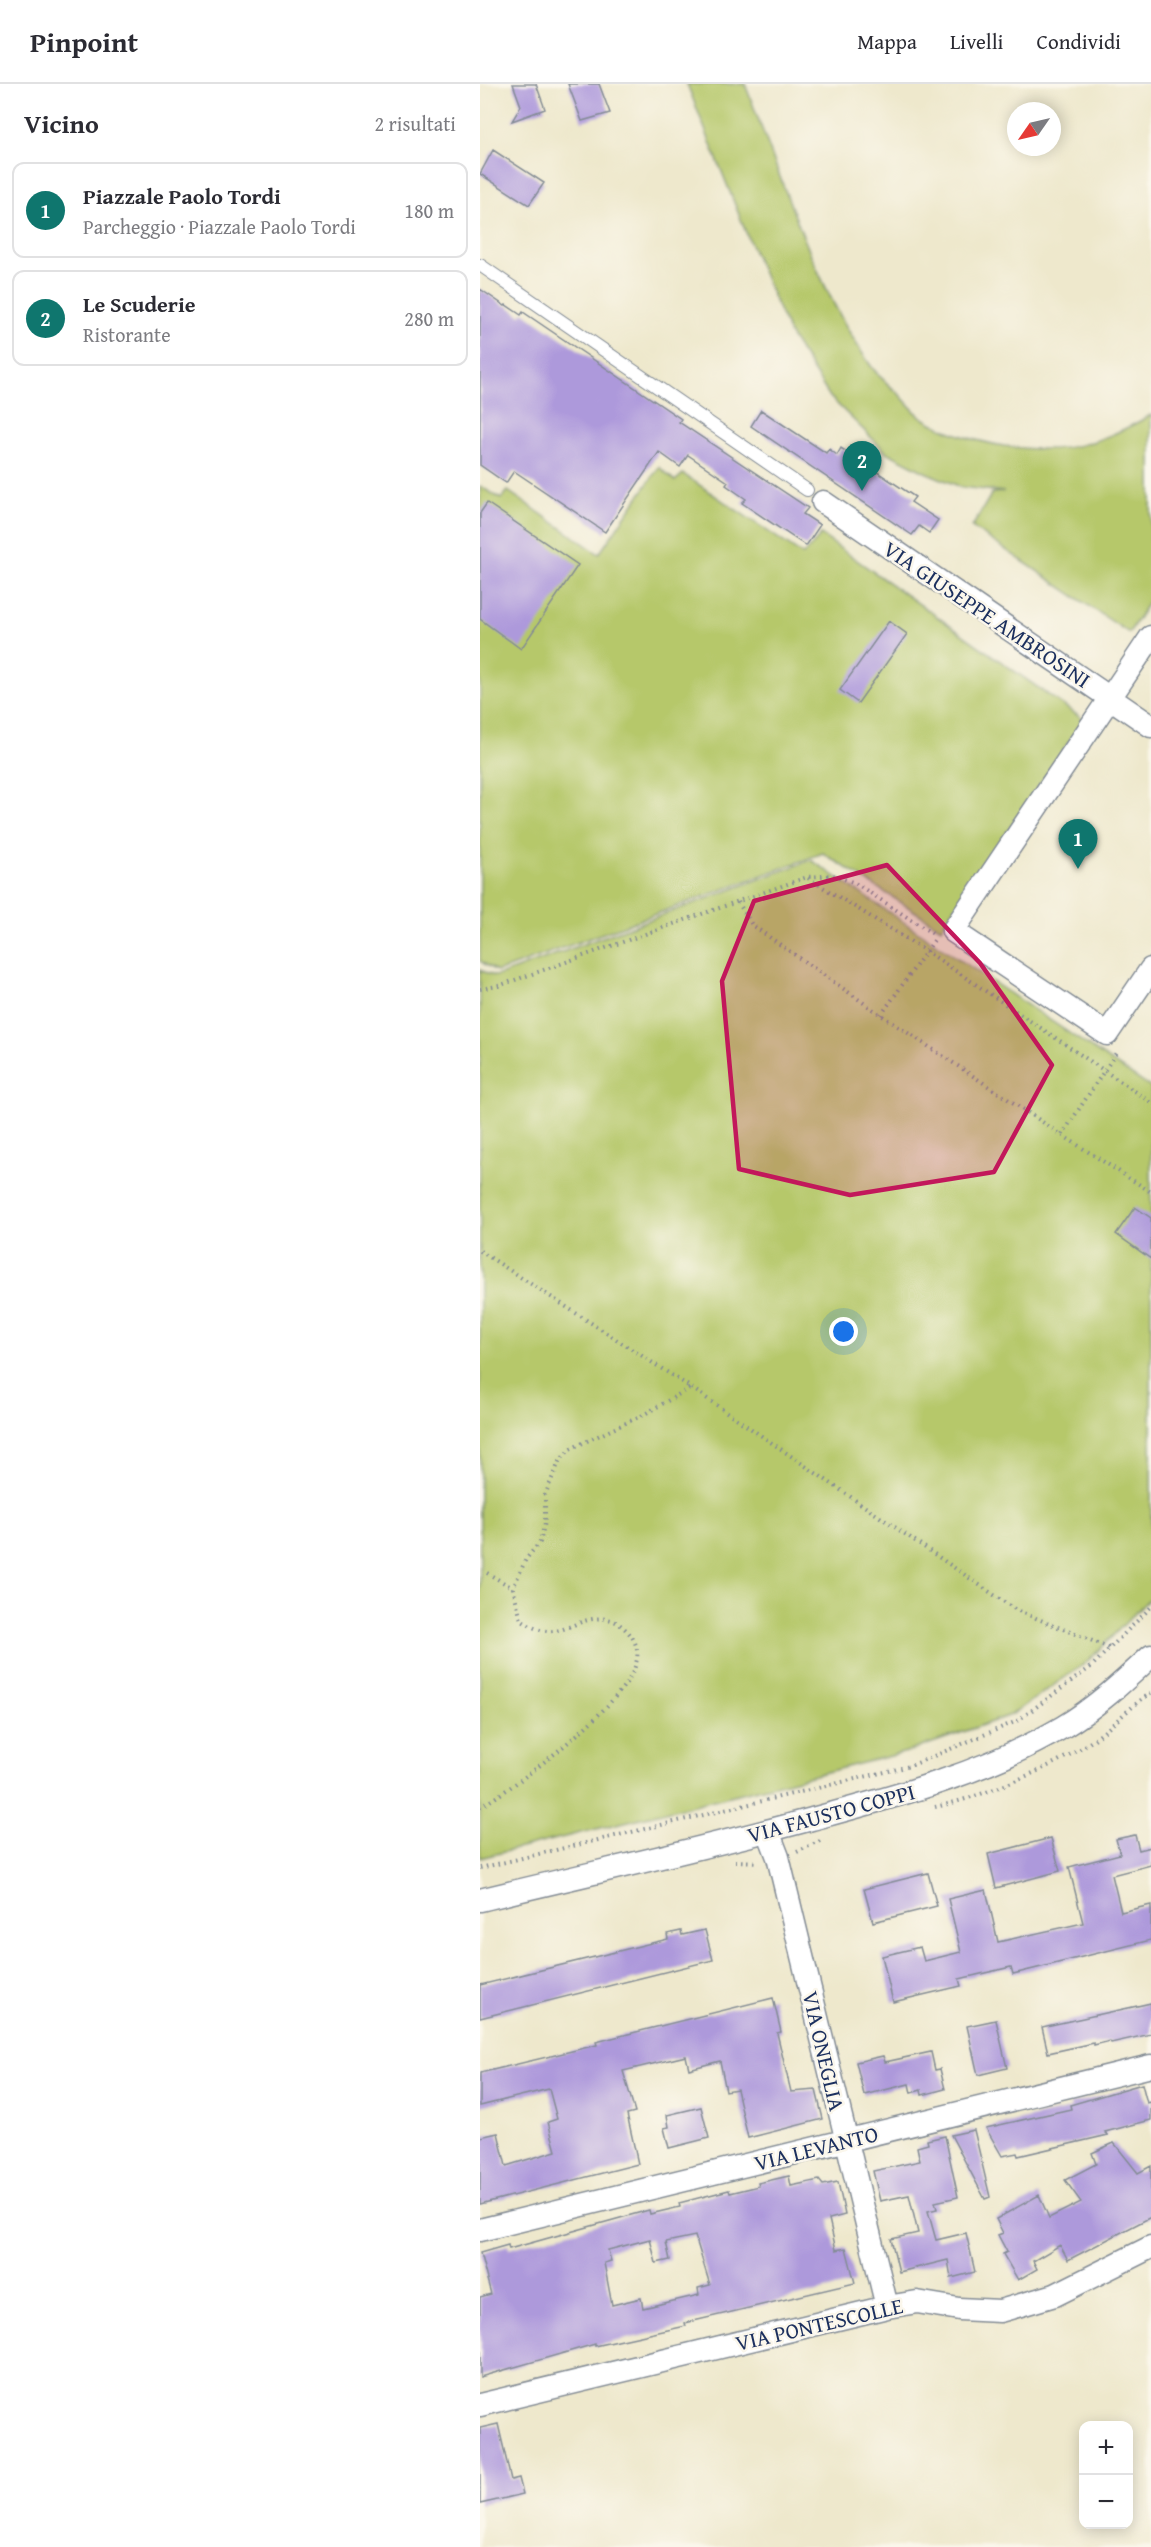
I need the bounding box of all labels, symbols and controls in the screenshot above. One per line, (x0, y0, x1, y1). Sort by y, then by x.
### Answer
text: Pinpoint (30, 21, 138, 62)
text: Mappa (857, 26, 917, 57)
text: Livelli (950, 26, 1004, 57)
text: Condividi (1037, 26, 1121, 57)
north arrow (1007, 102, 1061, 156)
text: Vicino (24, 104, 99, 143)
text: 2 risultati (375, 109, 456, 138)
text: Piazzale Paolo Tordi (83, 180, 281, 212)
text: 1 (40, 196, 51, 225)
text: 180 m (404, 196, 454, 225)
text: Parcheggio · Piazzale Paolo Tordi (83, 212, 356, 241)
text: Le Scuderie (83, 288, 196, 320)
text: 2 (40, 304, 51, 333)
text: 280 m (404, 304, 454, 333)
text: Ristorante (83, 320, 171, 349)
pin: 2 (842, 442, 881, 491)
street label: VIA GIUSEPPE AMBROSINI (877, 533, 1097, 695)
pin: 1 (1058, 820, 1098, 869)
your location (829, 1317, 858, 1346)
street label: VIA FAUSTO COPPI (744, 1775, 918, 1851)
street label: VIA ONEGLIA (795, 1988, 853, 2115)
street label: VIA LEVANTO (751, 2117, 881, 2179)
street label: VIA PONTESCOLLE (732, 2289, 906, 2359)
map controls (1079, 2421, 1133, 2529)
button: + (1079, 2421, 1133, 2475)
button: − (1079, 2475, 1133, 2529)

